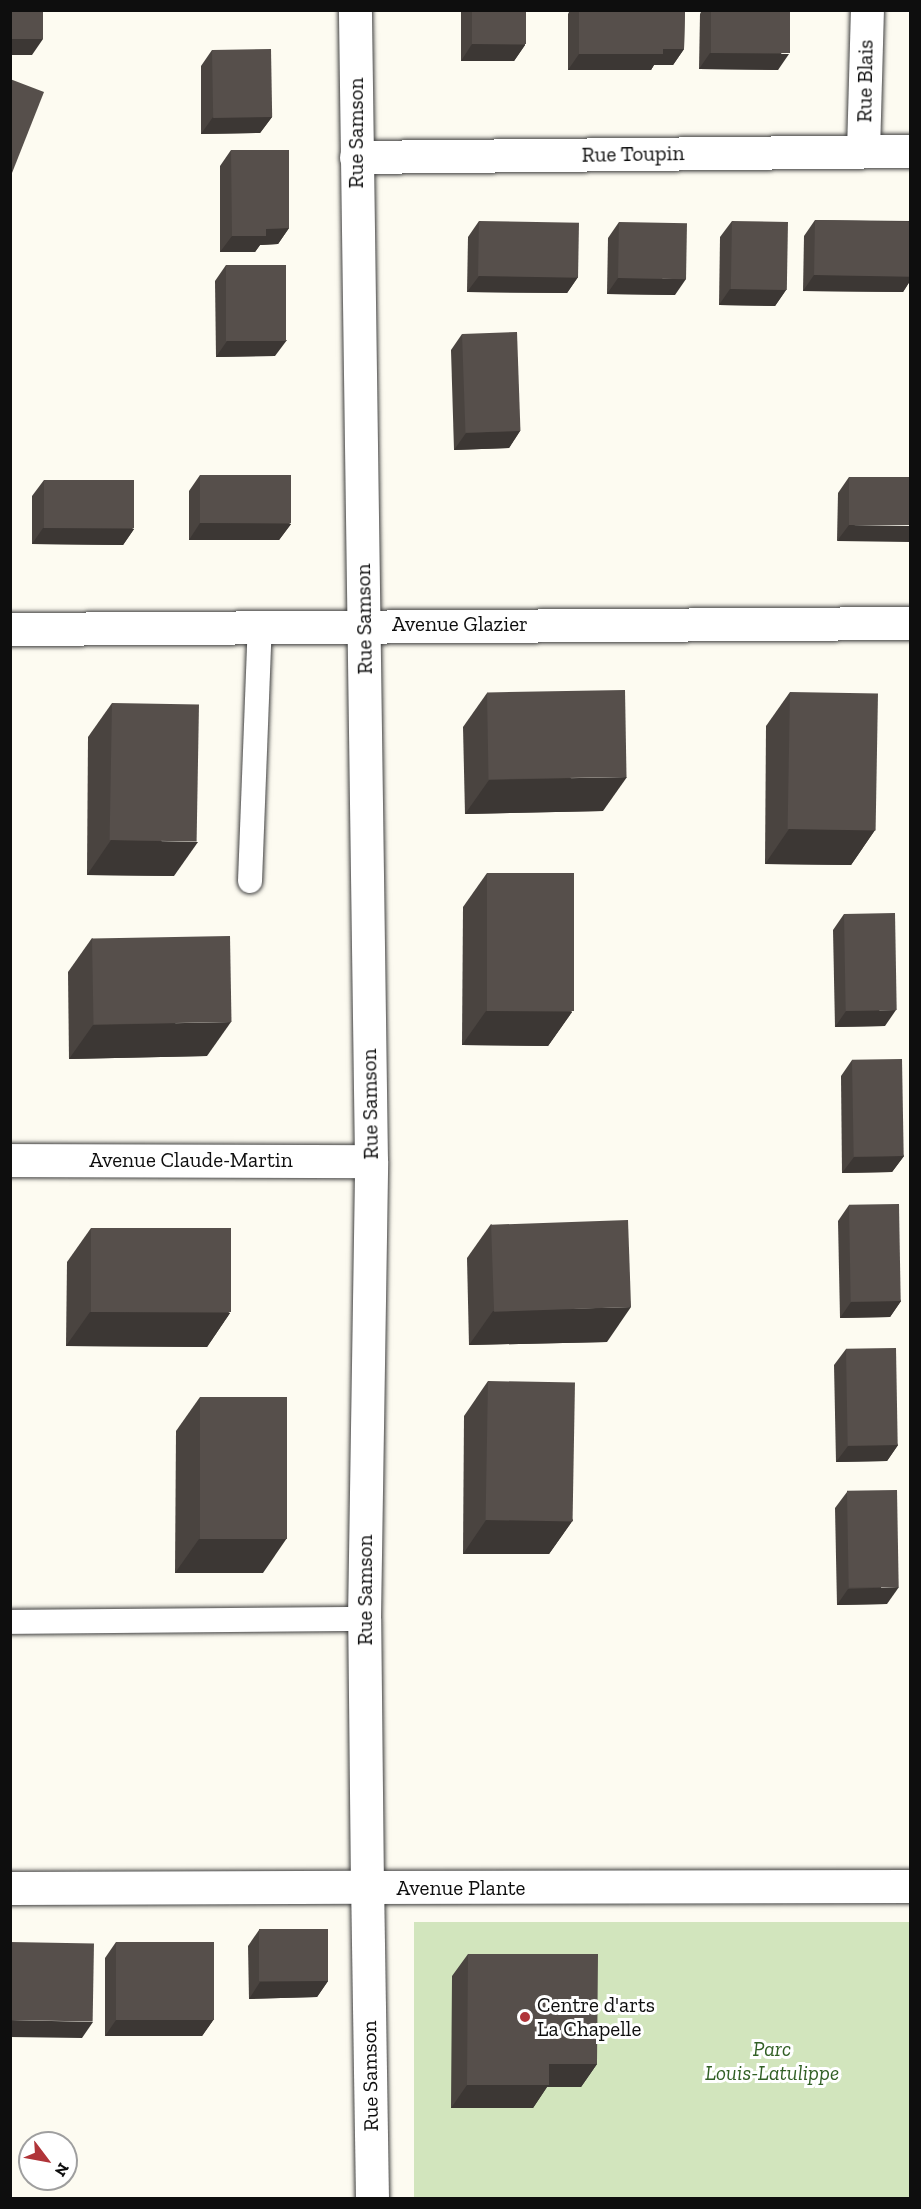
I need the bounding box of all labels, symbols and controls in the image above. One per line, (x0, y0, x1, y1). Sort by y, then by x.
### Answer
street label: Rue Blais (852, 39, 878, 123)
street label: Rue Samson (343, 78, 369, 188)
street label: Rue Toupin (581, 141, 685, 167)
street label: Rue Samson (350, 563, 378, 675)
street label: Avenue Glazier (392, 611, 528, 637)
street label: Rue Samson (356, 1048, 384, 1160)
street label: Avenue Claude-Martin (89, 1147, 293, 1173)
street label: Rue Samson (352, 1535, 378, 1645)
street label: Avenue Plante (397, 1875, 525, 1901)
place label: Centre d'arts La Chapelle (537, 1992, 655, 2042)
marker: Centre d'arts La Chapelle (518, 2010, 532, 2024)
street label: Rue Samson (356, 2020, 384, 2132)
park label: Parc Louis-Latulippe (705, 2036, 839, 2086)
north arrow (18, 2131, 78, 2191)
text: N (51, 2160, 73, 2180)

